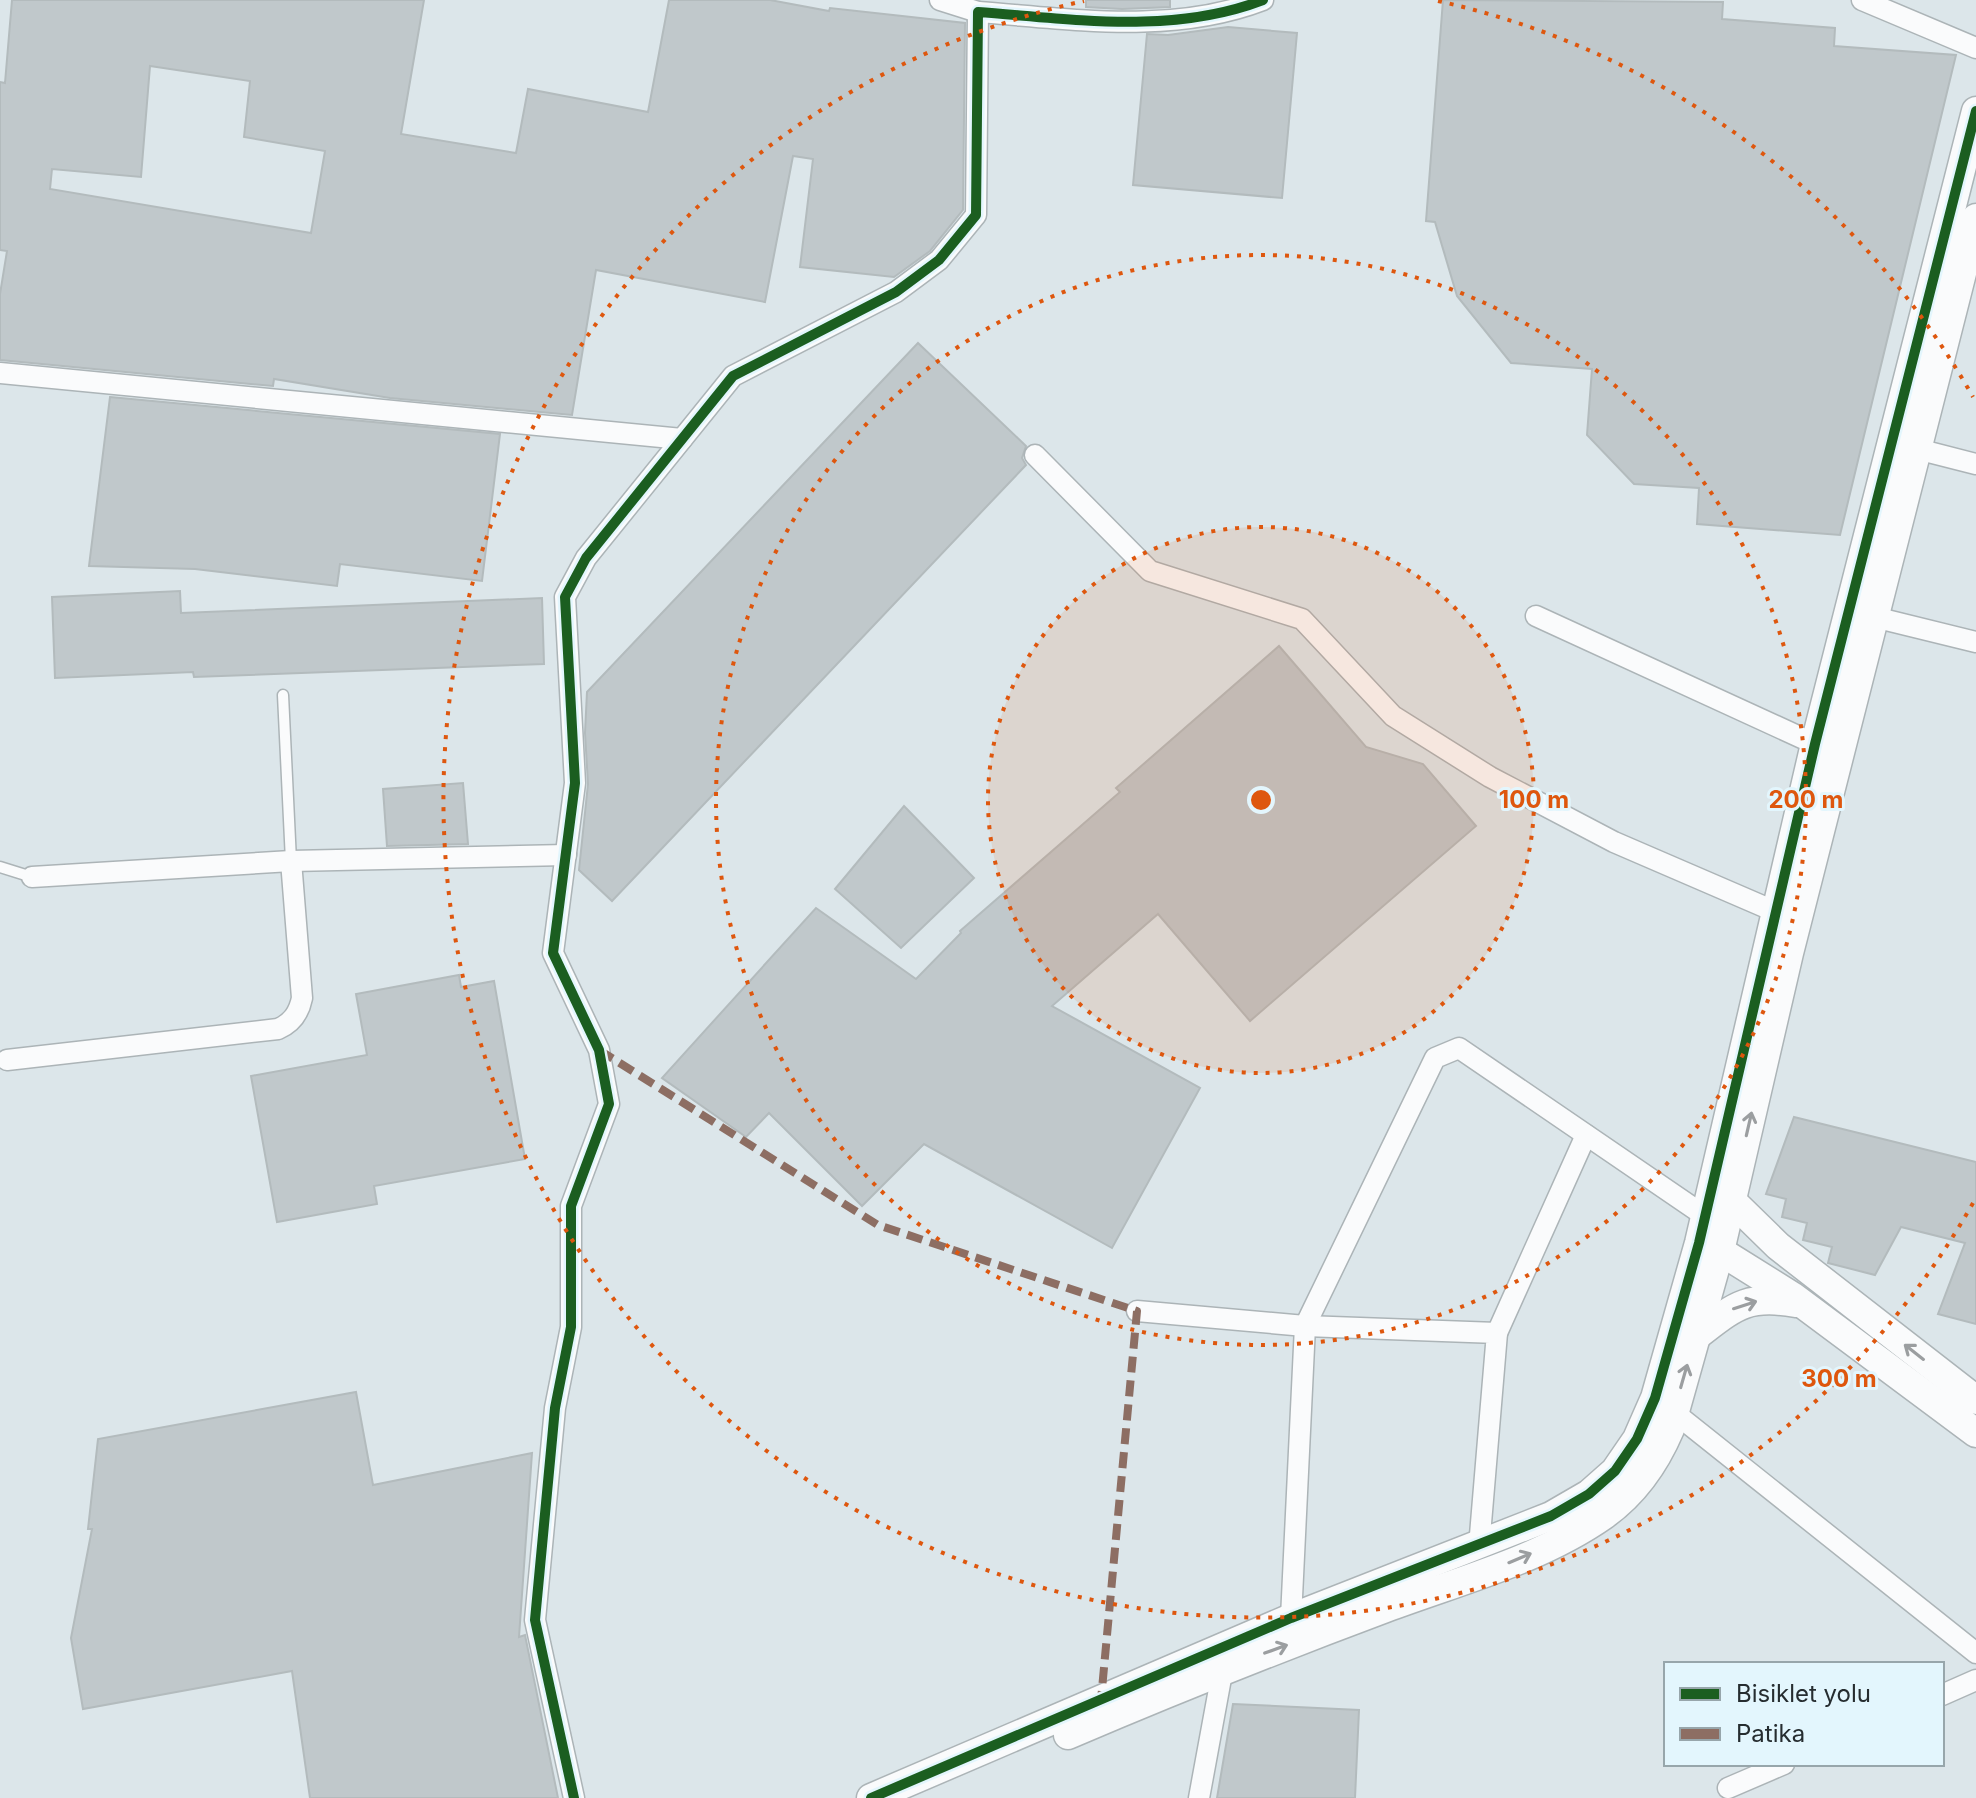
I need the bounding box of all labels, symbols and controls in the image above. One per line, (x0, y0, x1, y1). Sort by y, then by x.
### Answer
text: 100 m (1499, 785, 1569, 814)
text: 200 m (1768, 785, 1844, 814)
centre of rings (1247, 786, 1275, 814)
one-way arrow (1742, 1112, 1757, 1137)
one-way arrow (1732, 1297, 1757, 1312)
one-way arrow (1904, 1344, 1925, 1361)
one-way arrow (1678, 1363, 1693, 1389)
text: 300 m (1801, 1364, 1877, 1393)
one-way arrow (1507, 1549, 1532, 1564)
one-way arrow (1263, 1641, 1288, 1655)
legend (1664, 1662, 1944, 1766)
text: Bisiklet yolu (1736, 1679, 1871, 1708)
text: Patika (1736, 1719, 1805, 1748)

